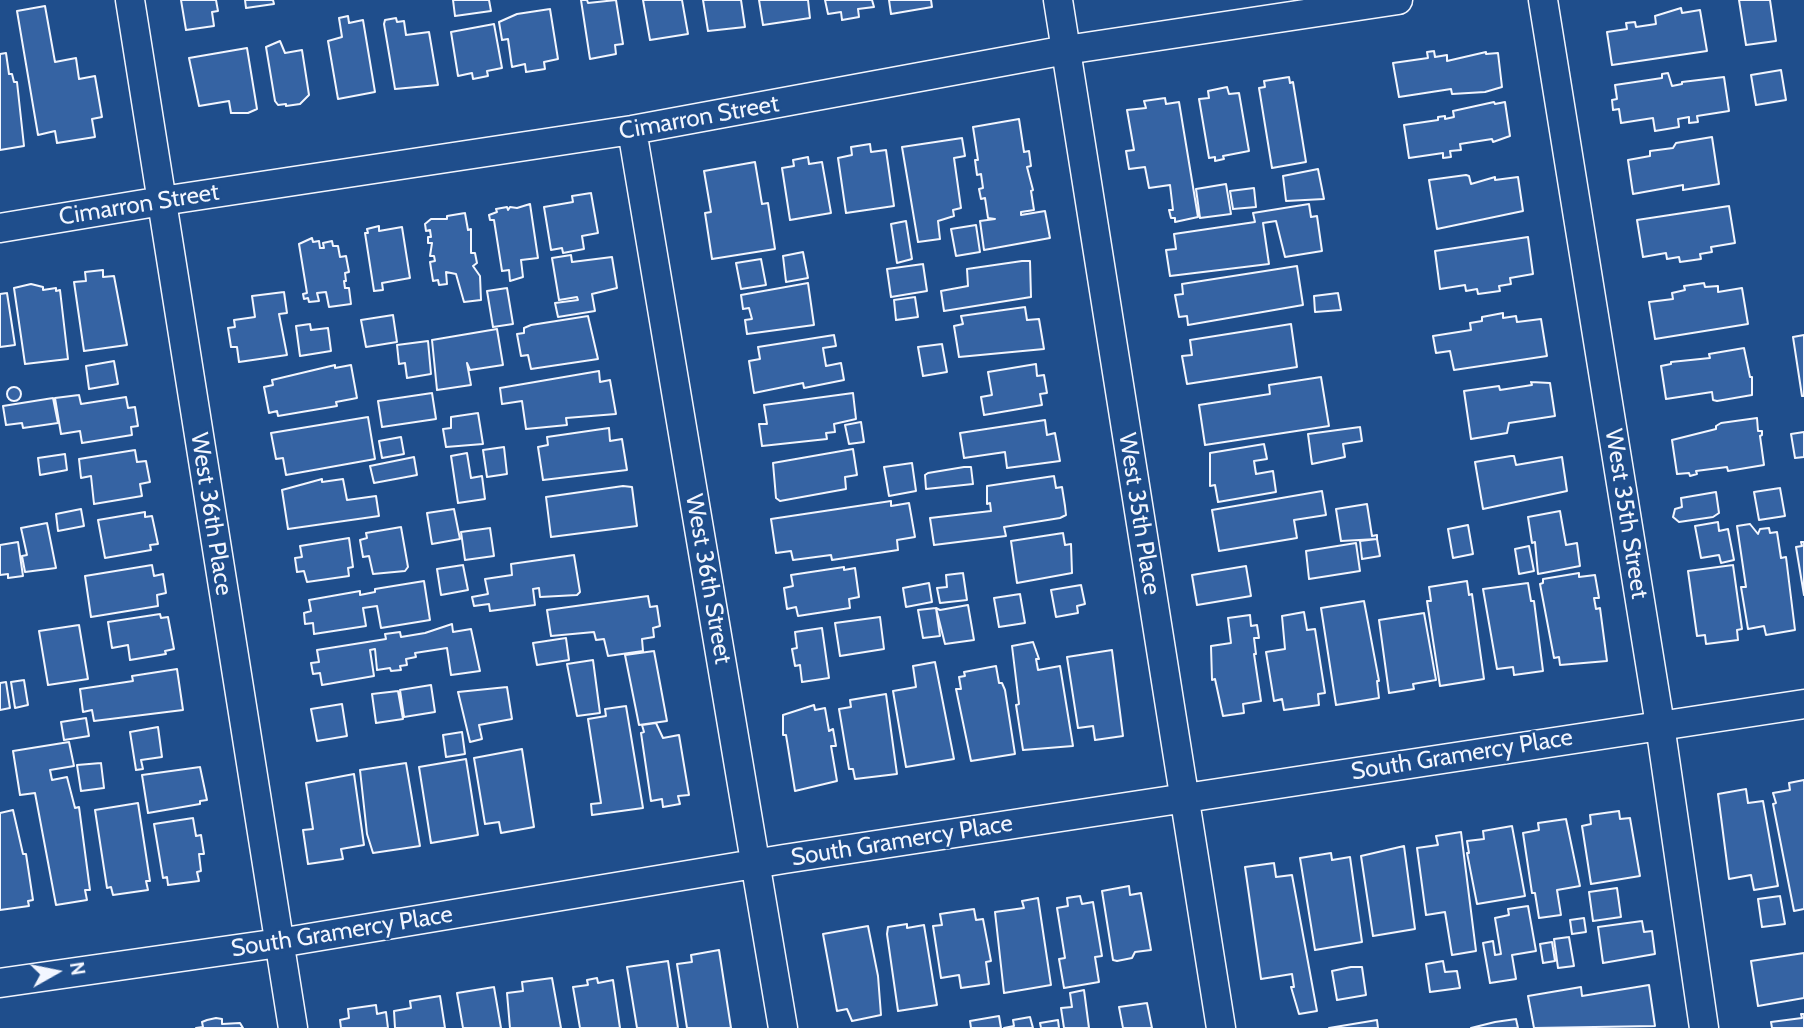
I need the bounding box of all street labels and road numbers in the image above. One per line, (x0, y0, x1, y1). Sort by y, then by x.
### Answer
street label: Cimarron Street (617, 90, 781, 146)
street label: Cimarron Street (57, 178, 221, 232)
street label: West 35th Street (1598, 427, 1654, 601)
street label: West 36th Place (184, 431, 238, 597)
street label: West 35th Place (1112, 431, 1166, 597)
street label: West 36th Street (679, 492, 737, 666)
street label: South Gramercy Place (1349, 723, 1575, 787)
street label: South Gramercy Place (789, 809, 1015, 873)
street label: South Gramercy Place (229, 900, 455, 964)

